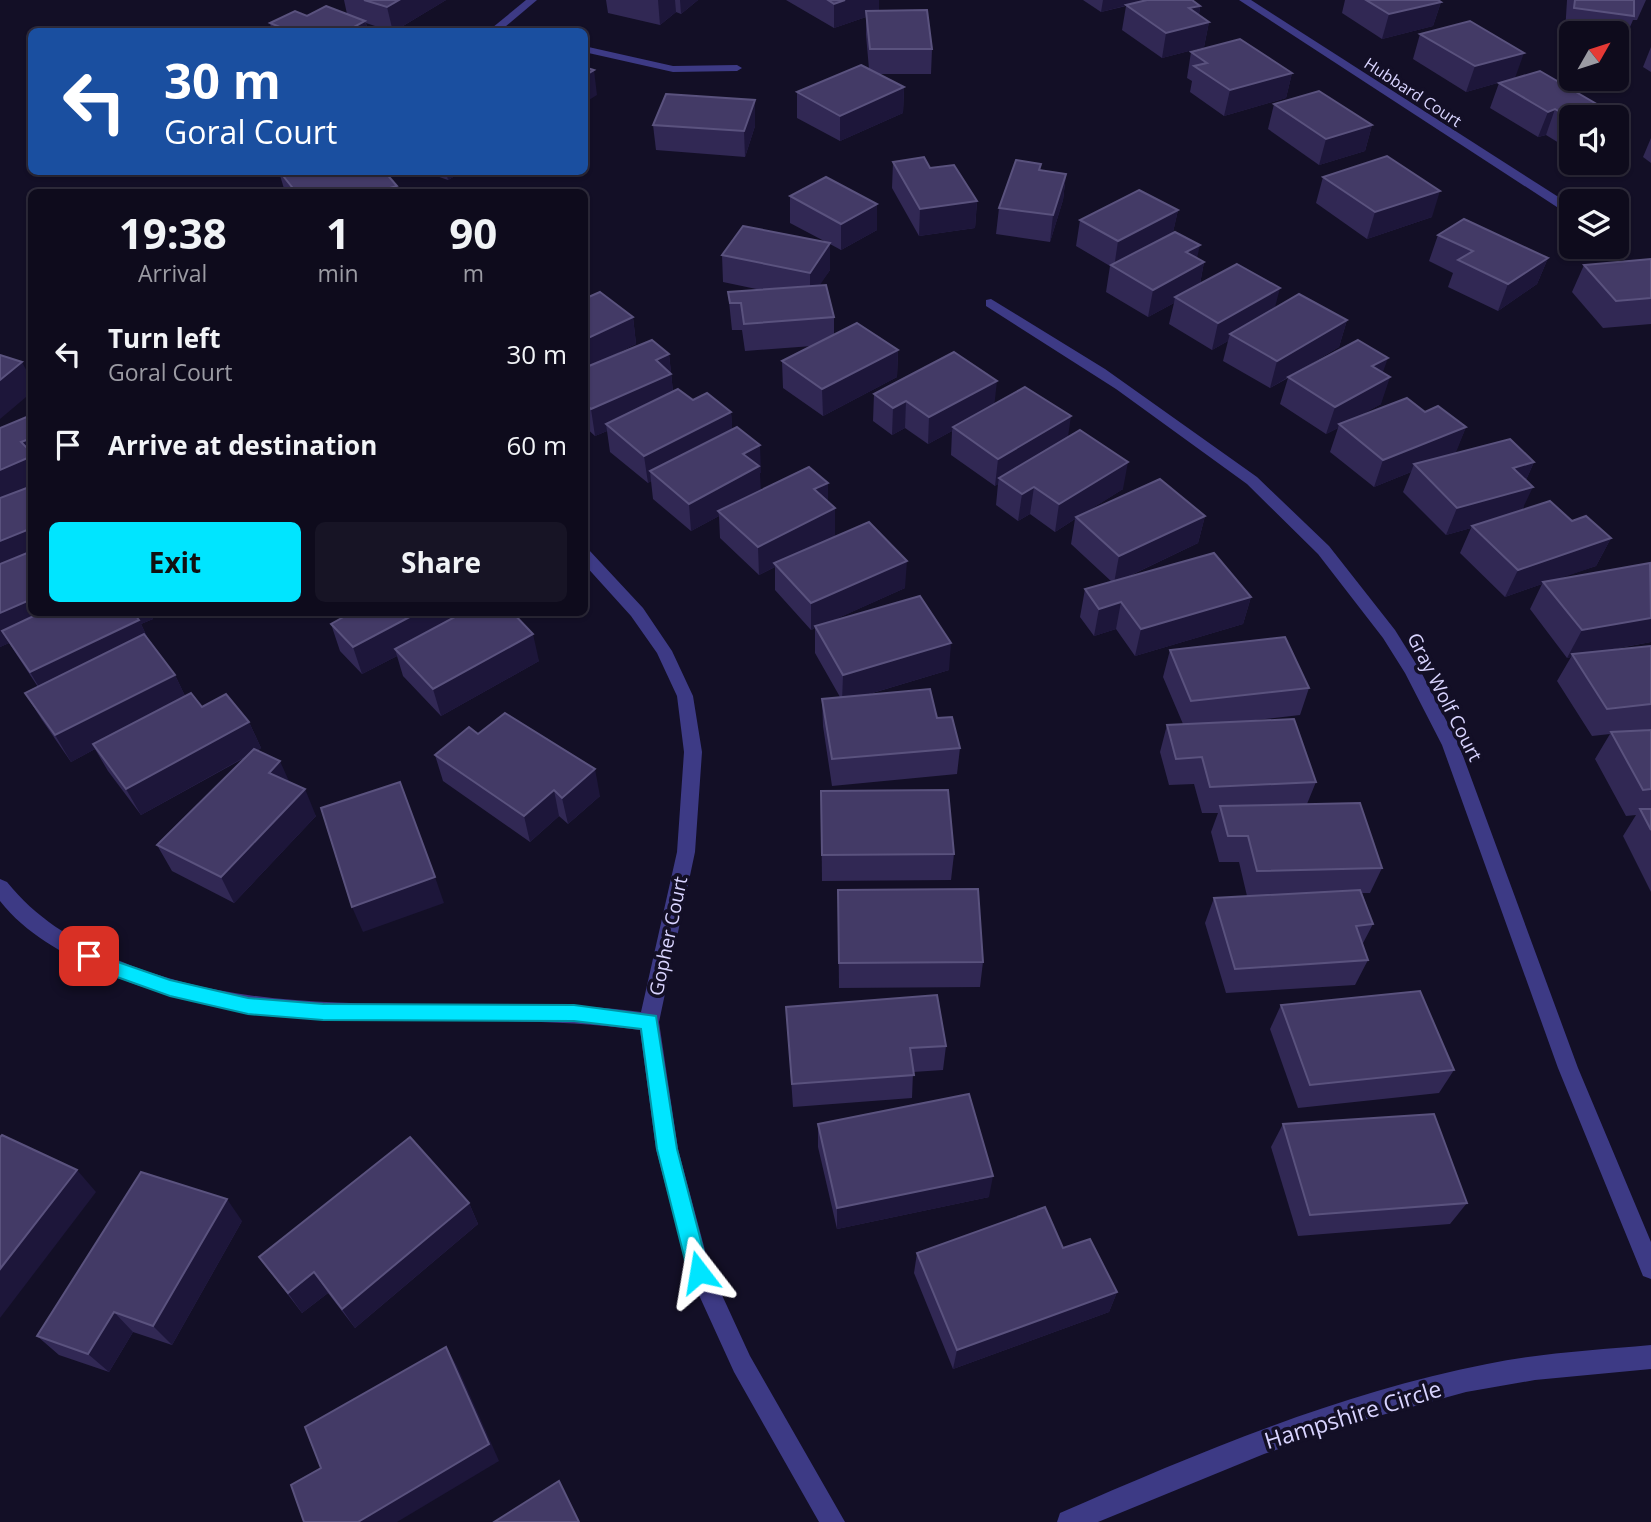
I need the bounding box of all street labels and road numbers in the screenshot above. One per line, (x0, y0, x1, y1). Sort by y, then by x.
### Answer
street label: Hubbard Court (1360, 52, 1466, 132)
street label: Gray Wolf Court (1401, 628, 1489, 766)
street label: Gopher Court (643, 874, 693, 998)
street label: Hampshire Circle (1260, 1372, 1445, 1456)

